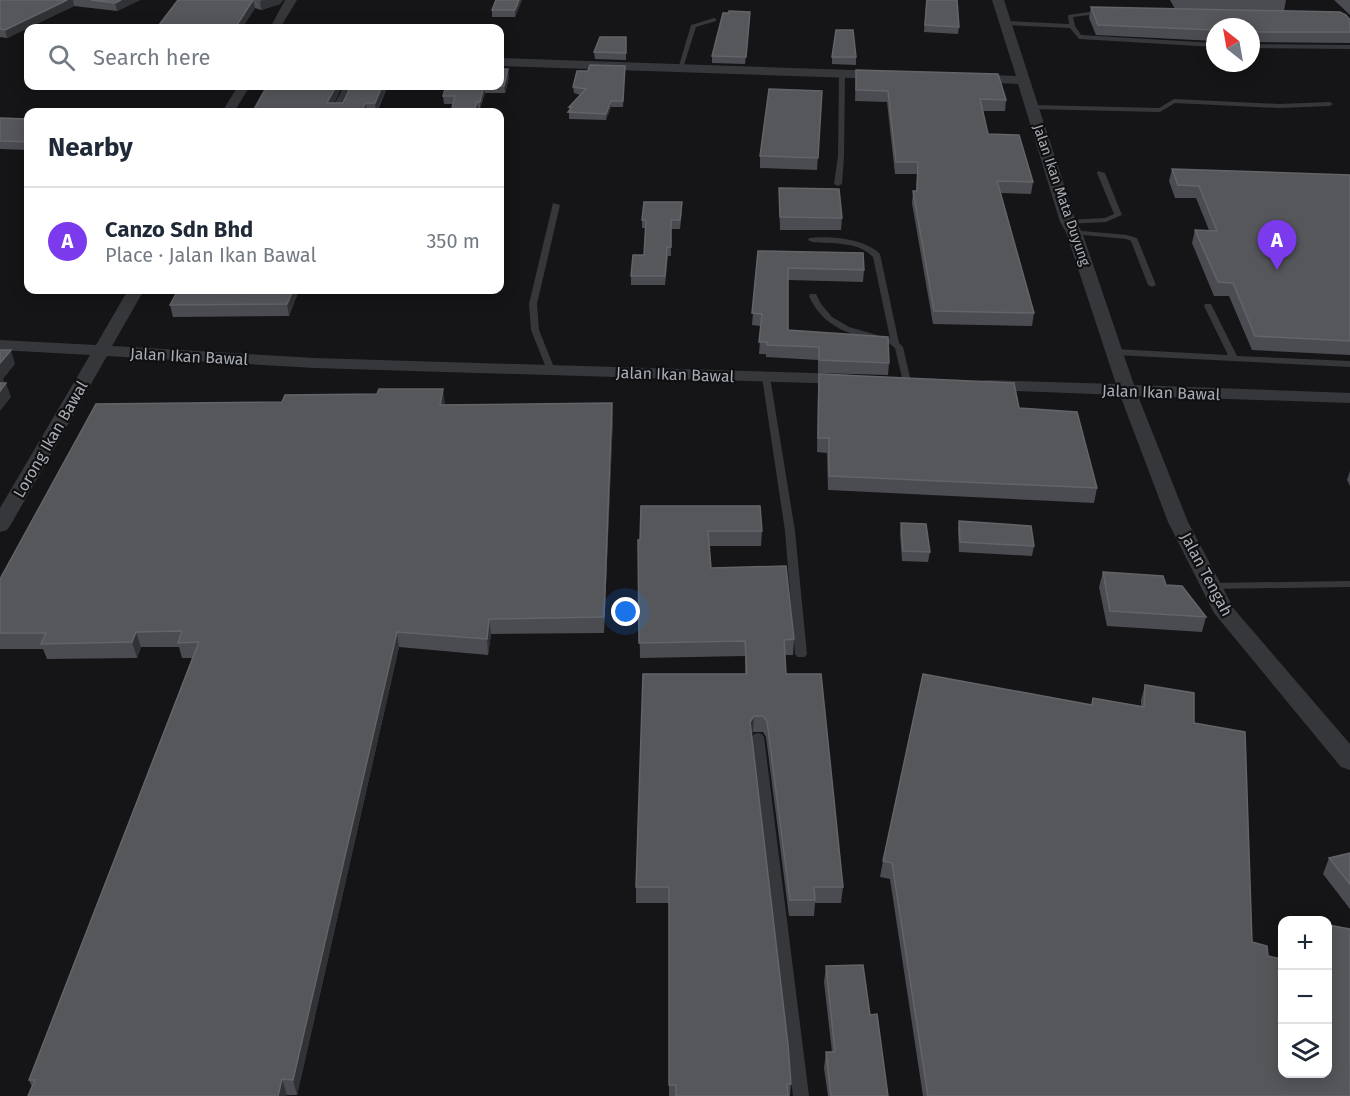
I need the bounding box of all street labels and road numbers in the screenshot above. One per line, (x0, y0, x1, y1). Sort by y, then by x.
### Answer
street label: Jalan Ikan Mata Duyung (1029, 122, 1094, 269)
street label: Jalan Ikan Bawal (129, 344, 249, 369)
street label: Jalan Ikan Bawal (616, 363, 735, 386)
street label: Lorong Ikan Bawal (9, 377, 92, 501)
street label: Jalan Ikan Bawal (1102, 381, 1221, 404)
street label: Jalan Tengah (1177, 529, 1237, 619)

